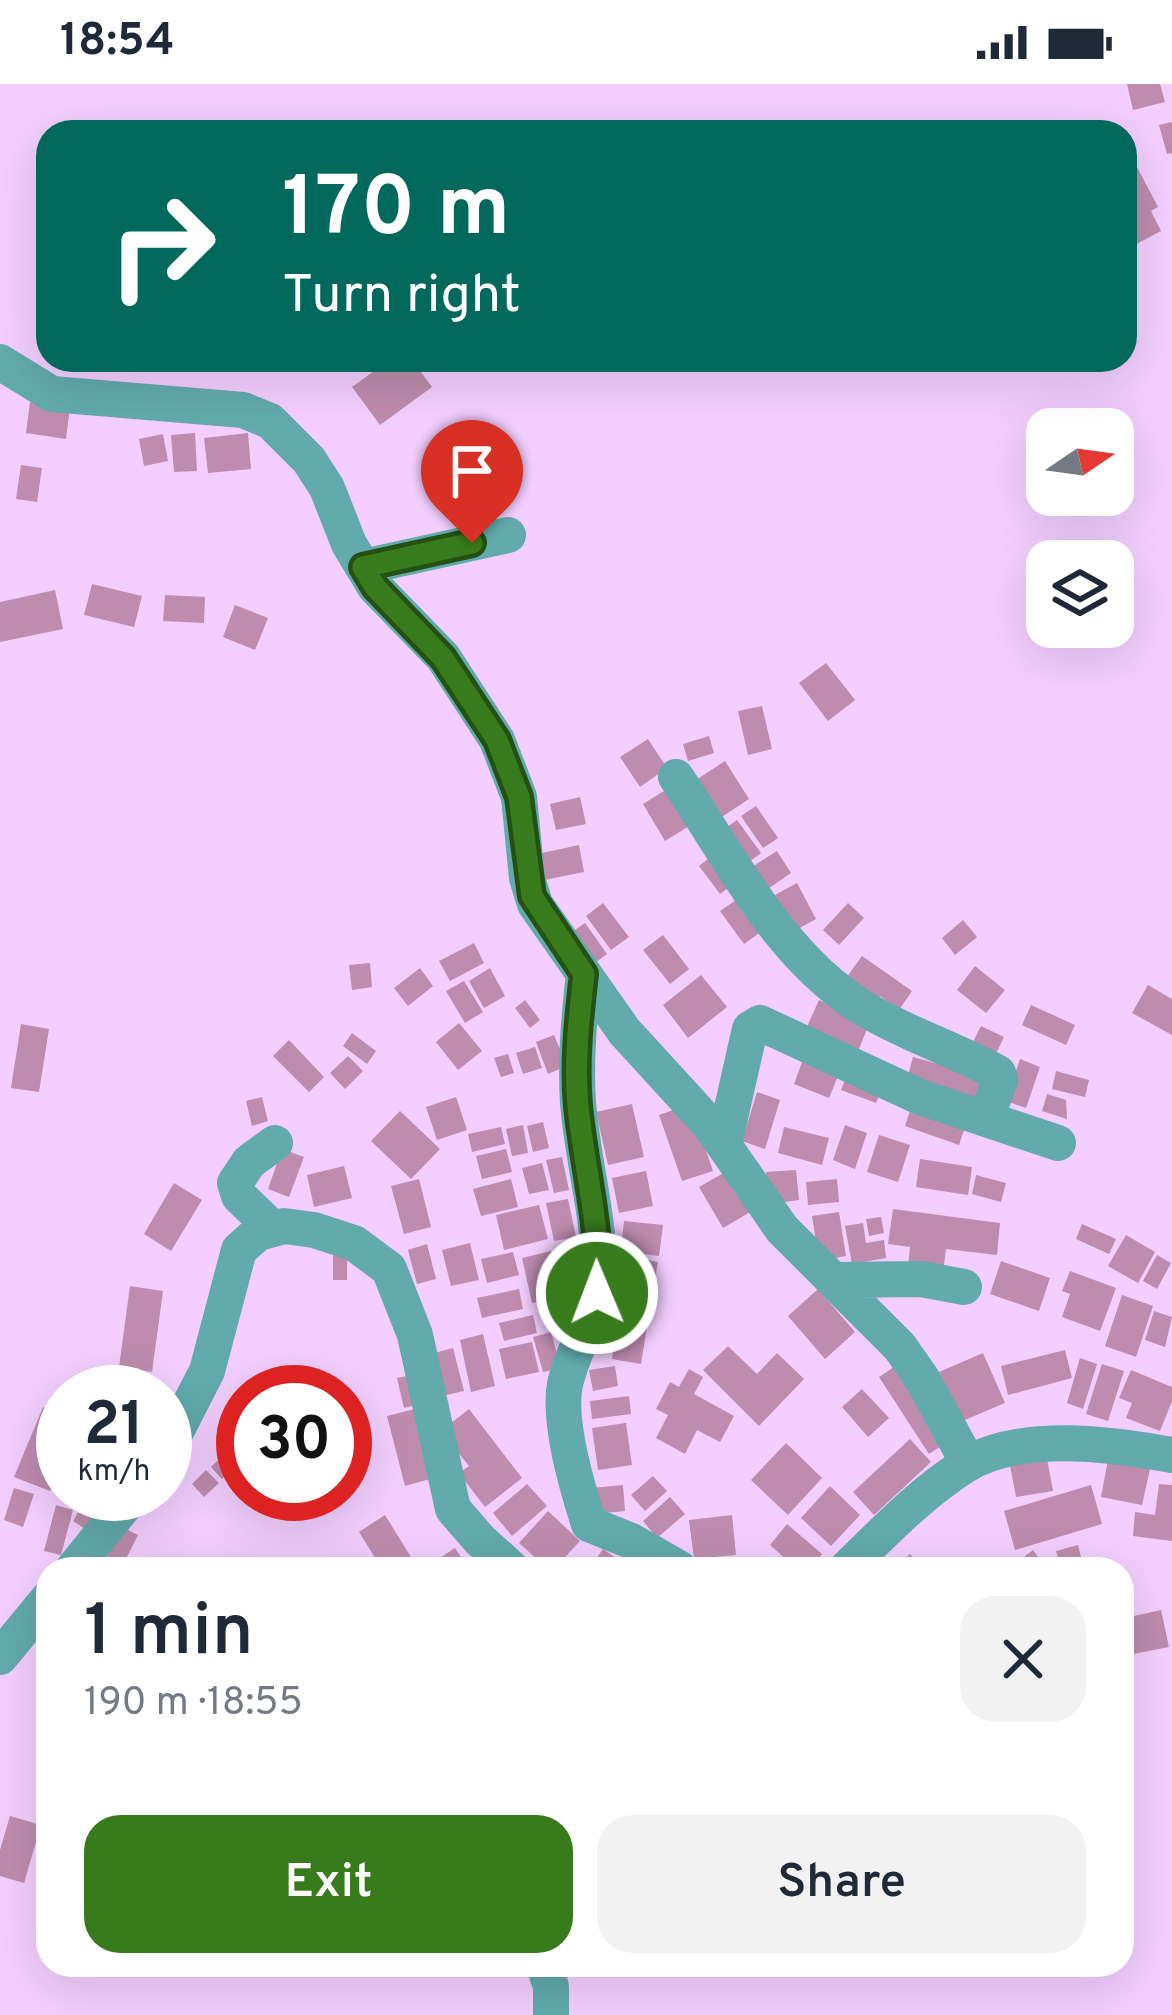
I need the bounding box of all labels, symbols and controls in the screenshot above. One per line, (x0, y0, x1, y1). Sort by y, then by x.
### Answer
text: 18:54 (60, 14, 175, 71)
text: 170 m (282, 159, 510, 265)
icon: right (84, 168, 240, 324)
text: Turn right (282, 263, 521, 332)
north arrow (1026, 408, 1134, 516)
map controls (1026, 408, 1134, 648)
pin (421, 420, 523, 543)
icon: arrive (439, 438, 505, 504)
button: layers (1026, 540, 1134, 648)
position arrow (534, 1230, 660, 1356)
speed limit sign: 30 (216, 1365, 372, 1521)
text: 21 (84, 1390, 144, 1466)
text: km/h (78, 1454, 150, 1491)
text: 1 min (84, 1589, 254, 1681)
button: close (960, 1596, 1086, 1722)
text: 190 m · 18:55 (84, 1680, 303, 1729)
button: Exit (84, 1815, 573, 1953)
button: Share (597, 1815, 1086, 1953)

